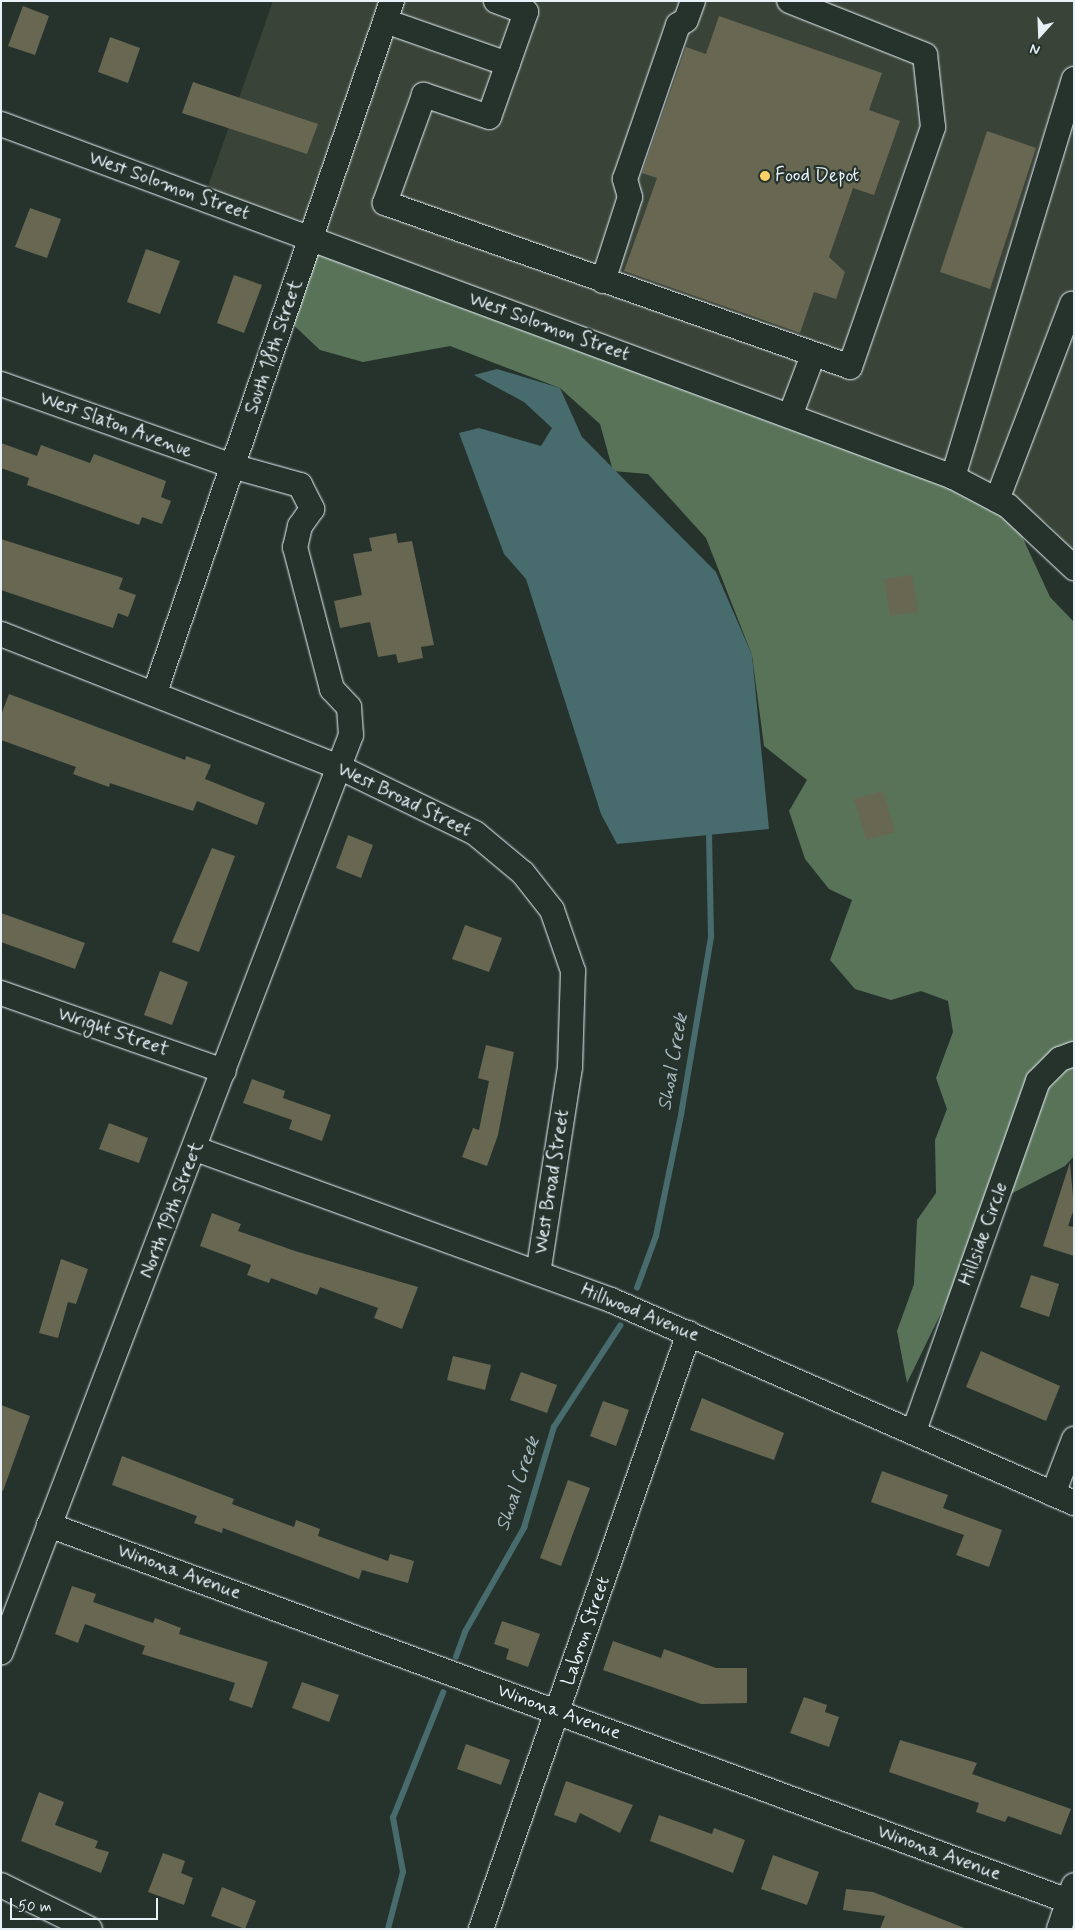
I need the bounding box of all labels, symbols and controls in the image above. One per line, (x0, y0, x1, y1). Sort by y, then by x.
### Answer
north arrow (1015, 10, 1065, 60)
text: N (1027, 39, 1042, 59)
street label: West Solomon Street (84, 146, 254, 226)
place label: Food Depot (775, 165, 860, 187)
marker: Food Depot (759, 170, 771, 182)
street label: South 18th Street (240, 277, 308, 417)
street label: West Solomon Street (464, 287, 634, 367)
street label: West Slaton Avenue (38, 387, 194, 463)
street label: West Broad Street (332, 757, 476, 843)
street label: Wright Street (55, 1003, 171, 1061)
water label: Shoal Creek (653, 1011, 693, 1113)
street label: West Broad Street (529, 1107, 575, 1257)
street label: North 19th Street (135, 1138, 209, 1282)
street label: Hillside Circle (955, 1179, 1013, 1289)
street label: Hillwood Avenue (577, 1279, 703, 1347)
water label: Shoal Creek (490, 1433, 546, 1535)
street label: Winona Avenue (114, 1539, 244, 1605)
street label: Labron Street (556, 1572, 616, 1690)
street label: Winona Avenue (494, 1679, 624, 1745)
street label: Winona Avenue (874, 1820, 1004, 1886)
scale bar (12, 1888, 160, 1920)
text: 50 m (18, 1897, 52, 1917)

